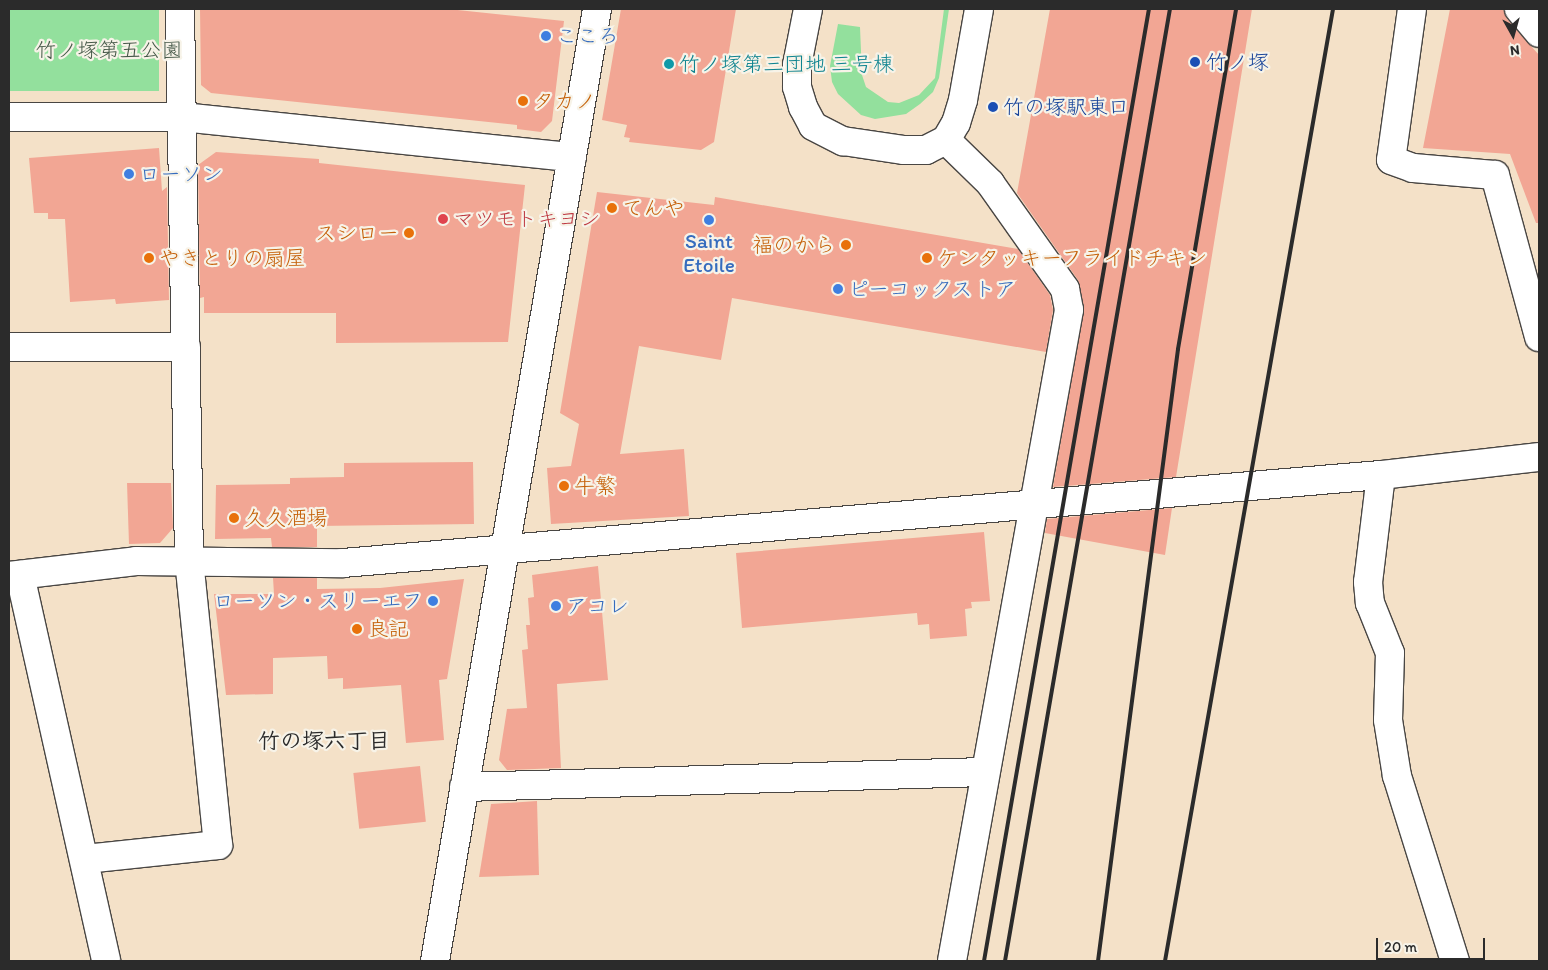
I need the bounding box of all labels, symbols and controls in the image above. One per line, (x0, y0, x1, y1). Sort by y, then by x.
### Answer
north arrow (1488, 10, 1538, 60)
place label: こころ (556, 23, 619, 49)
marker: こころ (540, 30, 552, 42)
park label: 竹ノ塚第五公園 (36, 37, 182, 63)
text: N (1509, 41, 1521, 59)
place label: 竹ノ塚 (1206, 49, 1269, 75)
place label: 竹ノ塚第三団地 三号棟 (679, 51, 894, 77)
marker: 竹ノ塚 (1188, 55, 1202, 69)
marker: 竹ノ塚第三団地 三号棟 (663, 58, 675, 70)
place label: タカノ (533, 88, 596, 114)
place label: 竹の塚駅東口 (1003, 94, 1129, 120)
marker: タカノ (517, 95, 529, 107)
marker: 竹の塚駅東口 (987, 101, 999, 113)
place label: ローソン (139, 161, 223, 187)
marker: ローソン (123, 168, 135, 180)
place label: てんや (622, 195, 685, 221)
marker: てんや (606, 202, 618, 214)
place label: マツモトキヨシ (453, 206, 600, 232)
marker: マツモトキヨシ (437, 213, 449, 225)
marker: Saint Etoile (703, 214, 715, 226)
place label: スシロー (315, 220, 399, 246)
marker: スシロー (403, 227, 415, 239)
place label: Saint Etoile (683, 228, 735, 278)
place label: 福のから (752, 232, 836, 258)
marker: 福のから (840, 239, 852, 251)
place label: やきとりの扇屋 (159, 245, 306, 271)
place label: ケンタッキーフライドチキン (937, 245, 1210, 271)
marker: やきとりの扇屋 (143, 252, 155, 264)
marker: ケンタッキーフライドチキン (921, 252, 933, 264)
place label: ピーコックストア (848, 276, 1015, 302)
marker: ピーコックストア (832, 283, 844, 295)
place label: 牛繁 (574, 473, 616, 499)
marker: 牛繁 (558, 480, 570, 492)
place label: 久久酒場 (244, 505, 328, 531)
marker: 久久酒場 (228, 512, 240, 524)
place label: ローソン・スリーエフ (213, 588, 423, 614)
place label: アコレ (566, 593, 629, 619)
marker: ローソン・スリーエフ (427, 595, 439, 607)
marker: アコレ (550, 600, 562, 612)
place label: 良記 (367, 616, 409, 642)
marker: 良記 (351, 623, 363, 635)
district label: 竹の塚六丁目 (258, 728, 390, 754)
scale bar (1378, 928, 1487, 960)
text: 20 m (1384, 938, 1417, 956)

